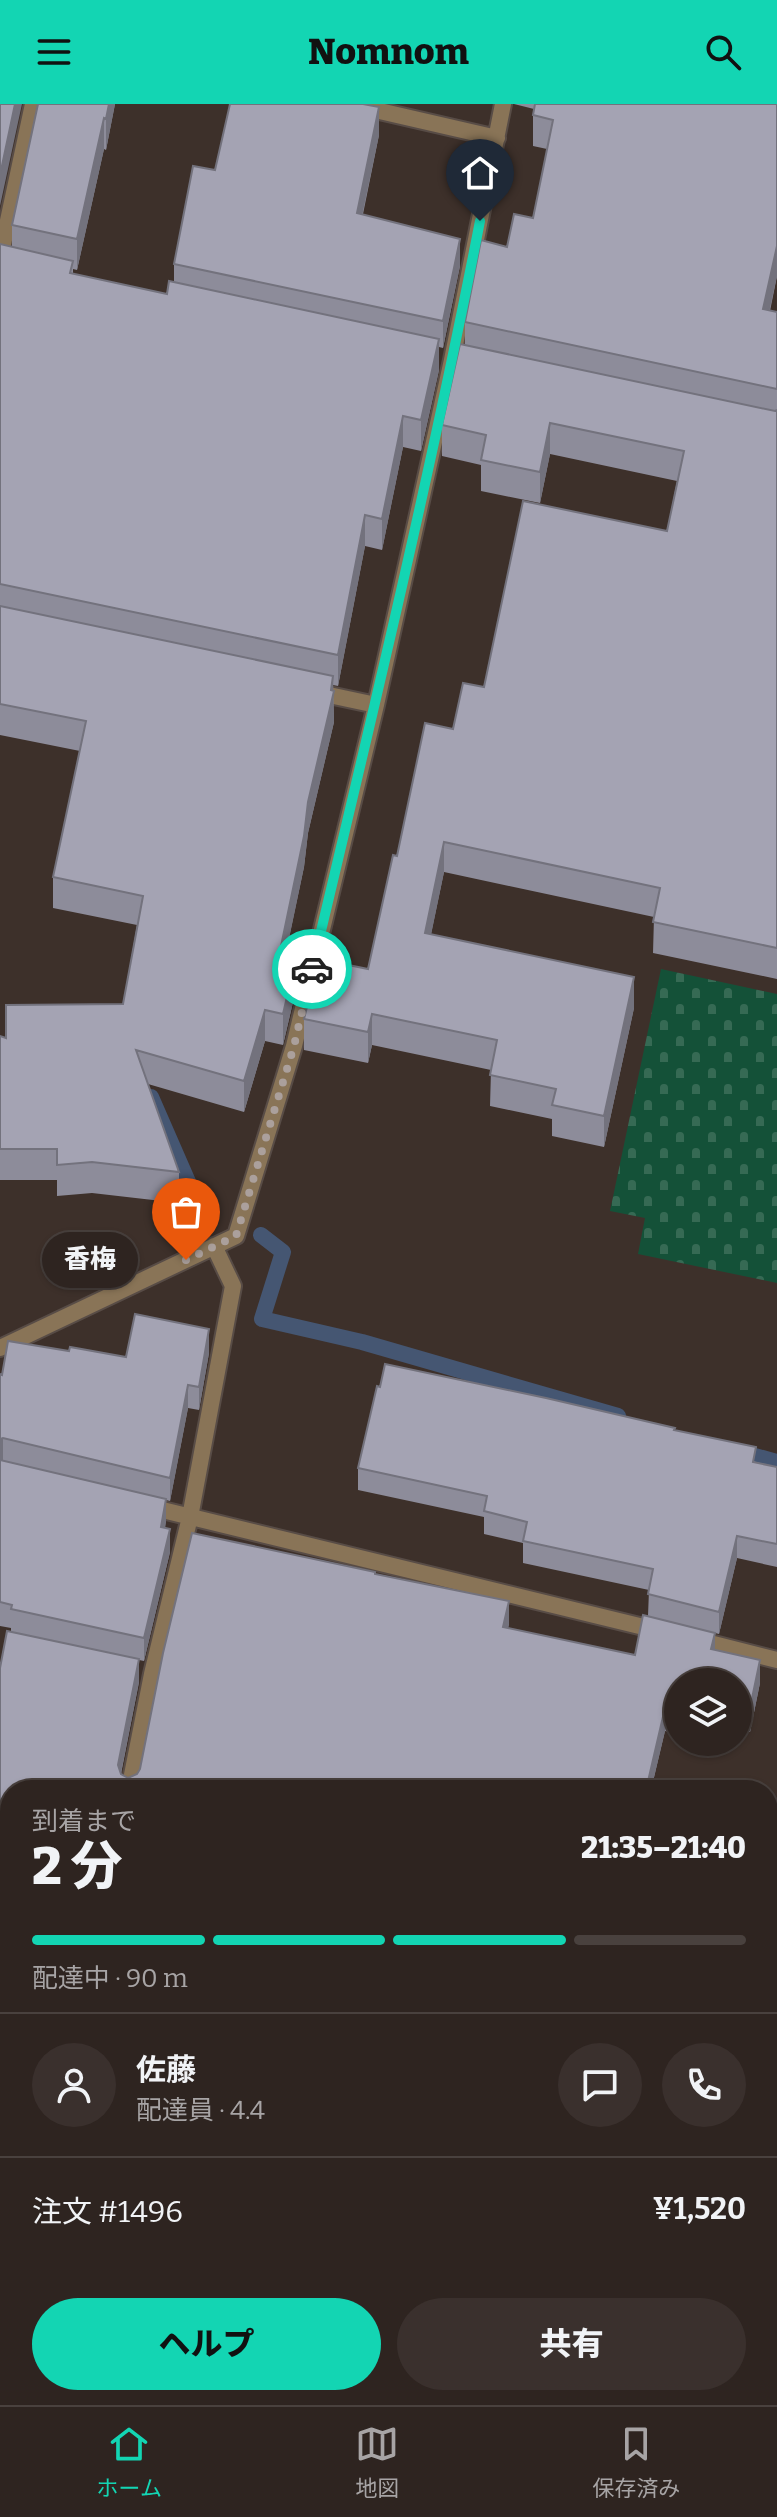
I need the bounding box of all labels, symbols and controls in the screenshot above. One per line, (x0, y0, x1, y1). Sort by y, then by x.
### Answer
icon: menu (32, 30, 76, 74)
text: Nomnom (308, 30, 469, 74)
icon: search (701, 30, 745, 74)
pin (446, 139, 514, 221)
icon: home (458, 151, 502, 195)
courier (272, 929, 352, 1009)
icon: car (290, 947, 334, 991)
pin (152, 1178, 220, 1260)
icon: bag (164, 1190, 208, 1234)
callout: 香梅 (42, 1232, 138, 1288)
text: 香梅 (64, 1244, 116, 1275)
map controls (664, 1668, 752, 1756)
button: layers (664, 1668, 752, 1756)
text: 到着まで (32, 1806, 136, 1837)
text: 21:35–21:40 (581, 1830, 746, 1866)
text: 2 分 (32, 1835, 123, 1898)
text: 配達中 · 90 m (32, 1963, 188, 1994)
button: person (32, 2043, 116, 2127)
button: chat (558, 2043, 642, 2127)
button: phone (662, 2043, 746, 2127)
text: 佐藤 (136, 2052, 196, 2088)
text: 配達員 · 4.4 (136, 2095, 265, 2126)
text: ¥1,520 (653, 2191, 746, 2227)
text: 注文 #1496 (32, 2194, 183, 2230)
button: ヘルプ (32, 2298, 381, 2390)
button: 共有 (397, 2298, 746, 2390)
tab: ホーム (97, 2422, 162, 2502)
tab: 地図 (355, 2422, 399, 2502)
tab: 保存済み (592, 2422, 680, 2502)

